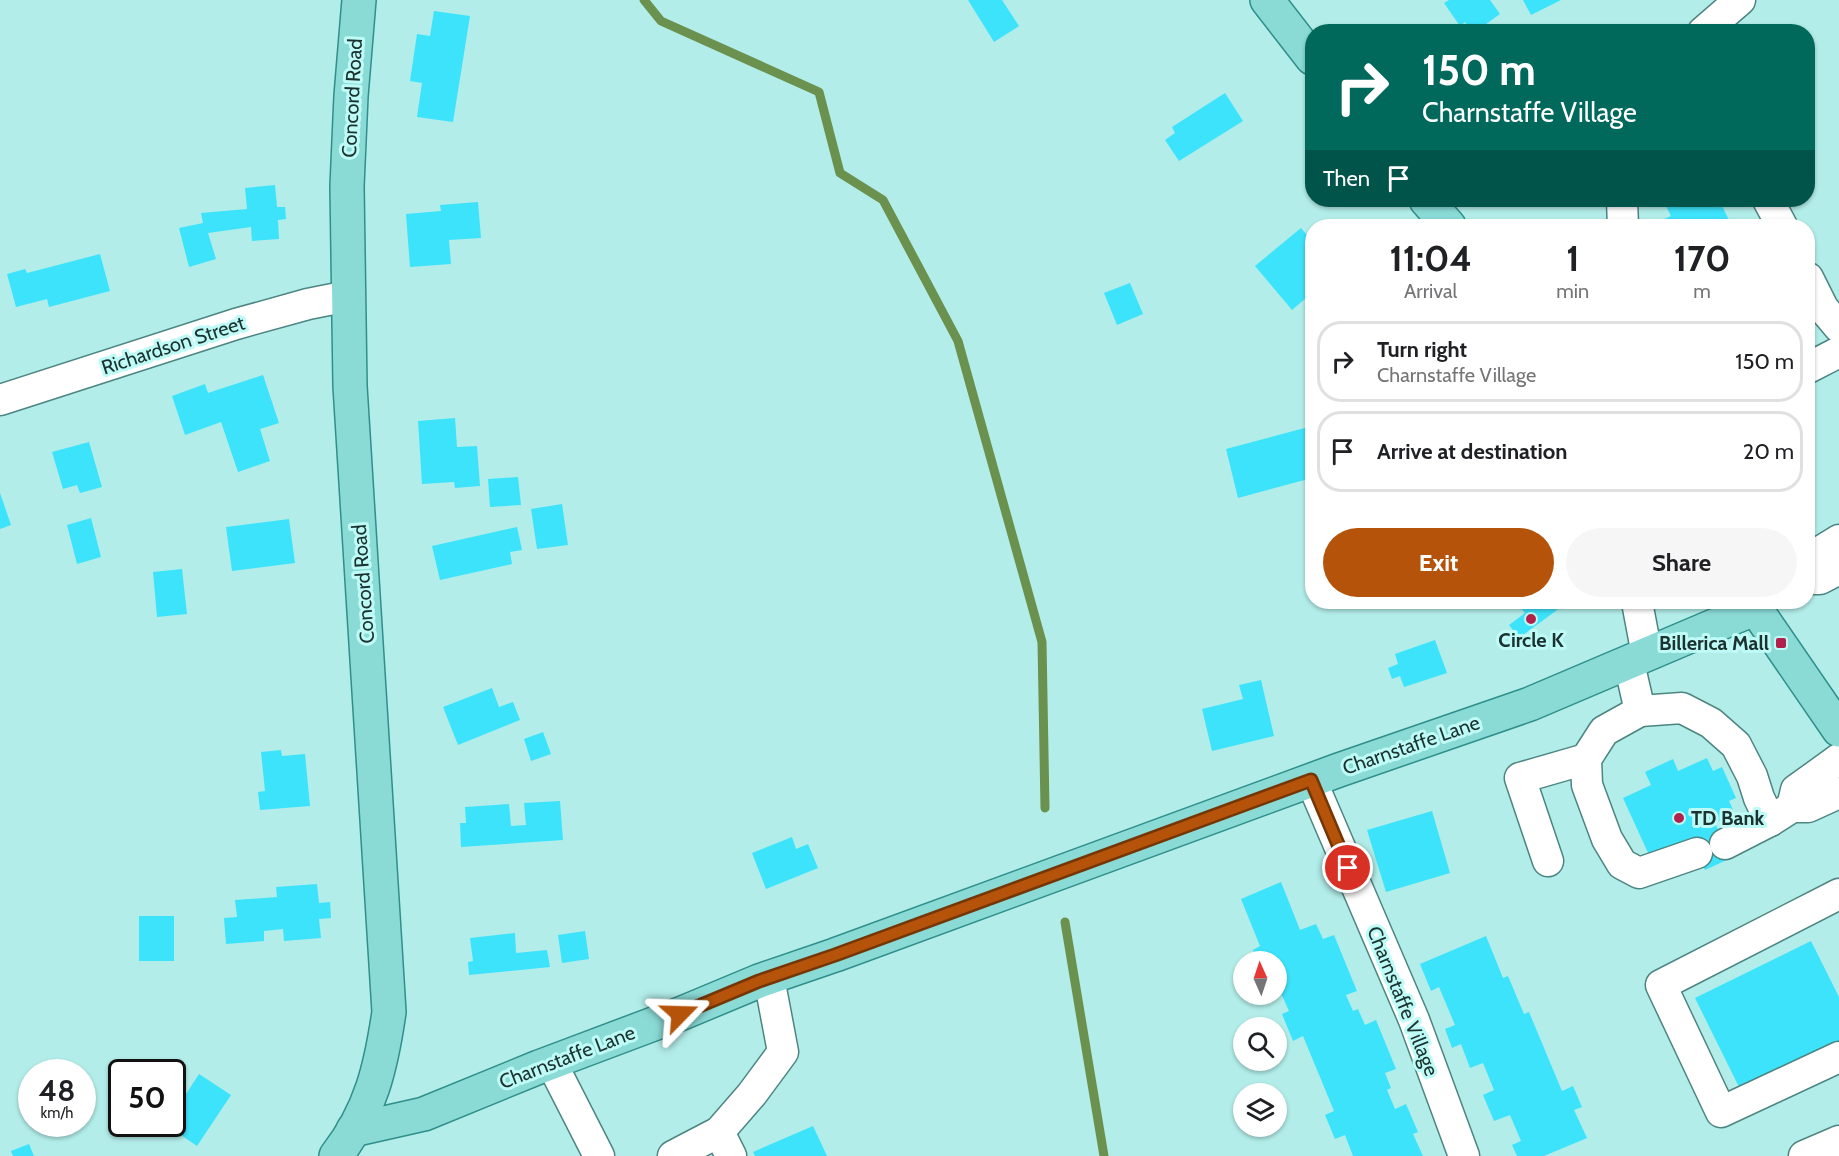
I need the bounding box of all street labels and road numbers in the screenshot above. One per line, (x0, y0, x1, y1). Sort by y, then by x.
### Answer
street label: Concord Road (337, 38, 367, 158)
street label: Richardson Street (98, 310, 248, 379)
street label: Concord Road (347, 524, 379, 644)
street label: Charnstaffe Lane (1339, 710, 1483, 780)
street label: Charnstaffe Village (1362, 923, 1444, 1079)
street label: Charnstaffe Lane (496, 1020, 638, 1094)

